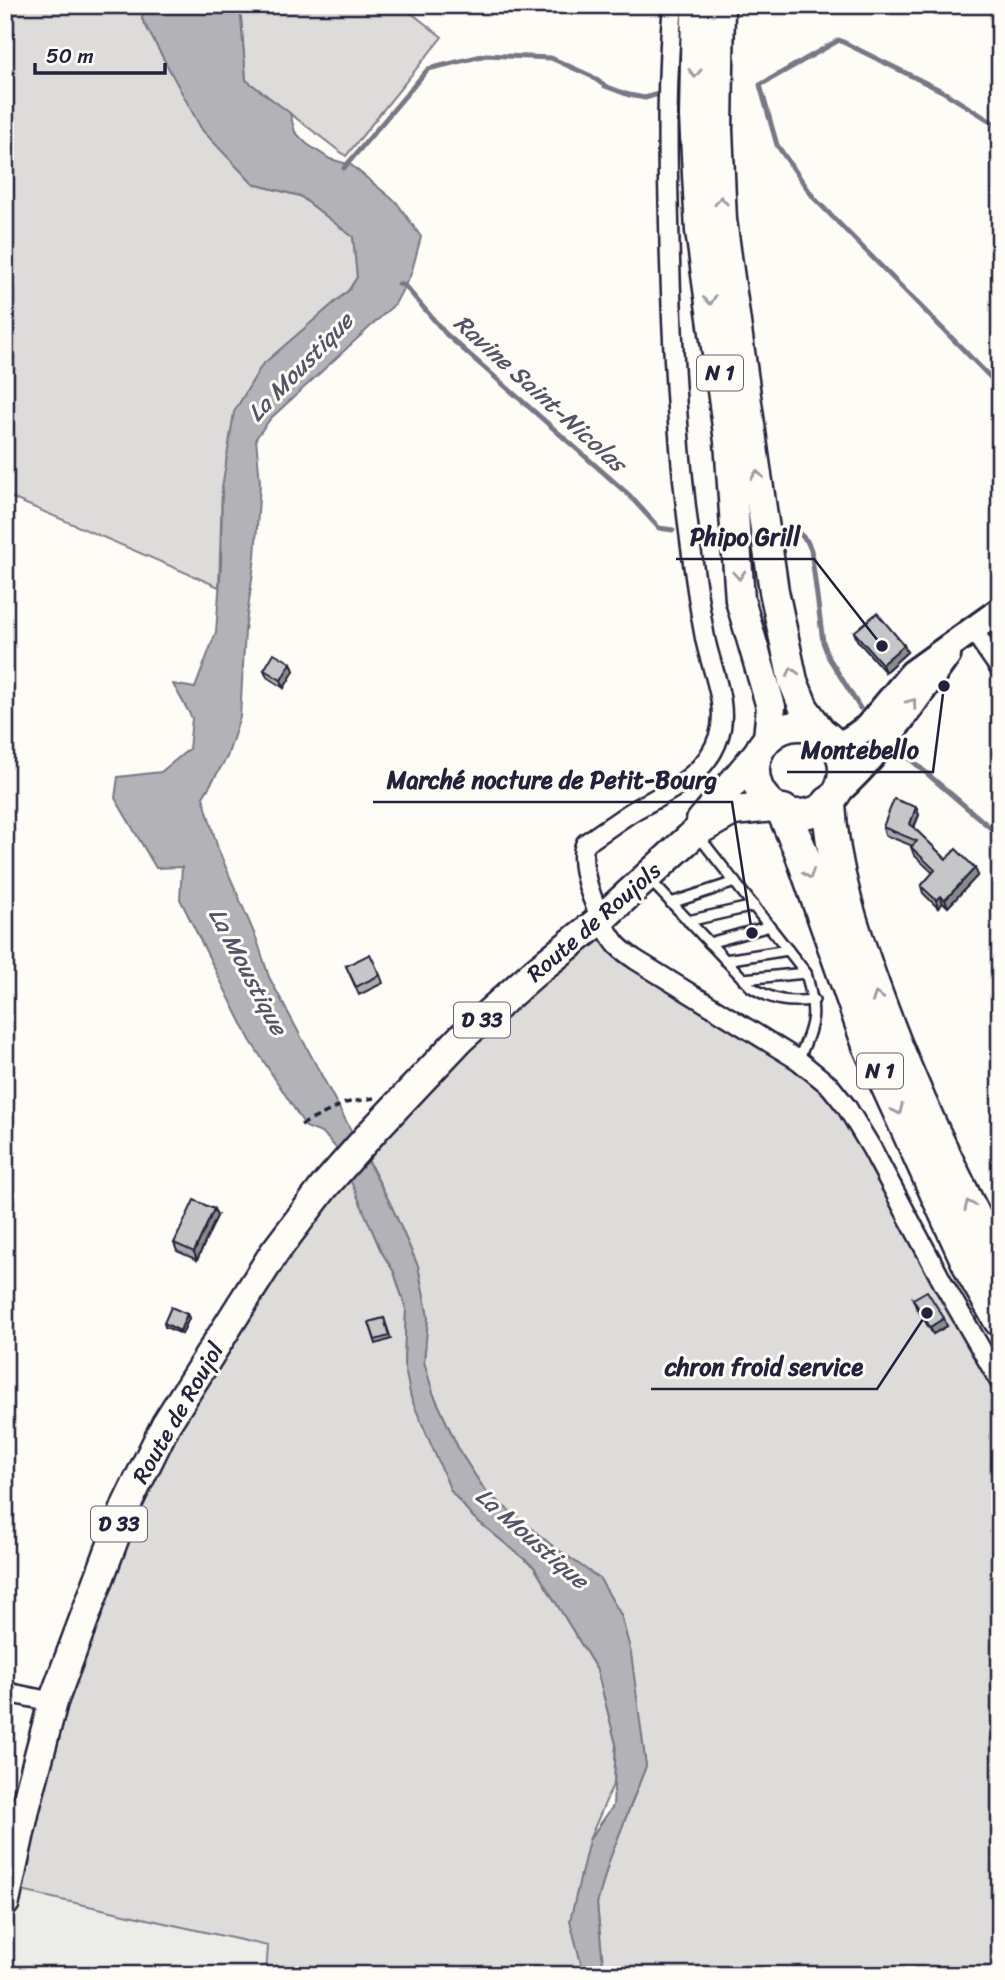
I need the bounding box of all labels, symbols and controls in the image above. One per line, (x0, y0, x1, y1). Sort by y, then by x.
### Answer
scale bar (35, 32, 164, 76)
text: 50 m (46, 37, 94, 75)
one-way arrow (687, 69, 703, 79)
one-way arrow (714, 195, 729, 206)
one-way arrow (702, 294, 717, 306)
water label: La Moustique (237, 301, 365, 432)
water label: Ravine Saint-Nicolas (444, 303, 638, 485)
road number: N 1 (697, 356, 743, 390)
one-way arrow (749, 469, 764, 481)
callout: Phipo Grill (676, 514, 814, 559)
text: Phipo Grill (690, 516, 801, 558)
one-way arrow (731, 570, 746, 581)
one-way arrow (785, 666, 800, 678)
one-way arrow (904, 699, 917, 711)
callout: Montebello (787, 727, 933, 772)
text: Montebello (800, 729, 920, 771)
callout: Marché nocture de Petit-Bourg (373, 757, 732, 802)
text: Marché nocture de Petit-Bourg (386, 759, 717, 801)
street label: Route de Roujols (517, 851, 671, 993)
one-way arrow (801, 868, 815, 880)
water label: La Moustique (197, 900, 300, 1044)
one-way arrow (871, 992, 885, 1004)
road number: D 33 (454, 1002, 510, 1038)
road number: N 1 (857, 1054, 903, 1088)
one-way arrow (890, 1103, 904, 1115)
one-way arrow (964, 1200, 978, 1212)
street label: Route de Roujol (121, 1334, 235, 1492)
callout: chron froid service (651, 1344, 877, 1389)
text: chron froid service (664, 1346, 864, 1388)
water label: La Moustique (466, 1476, 600, 1601)
road number: D 33 (91, 1506, 147, 1542)

